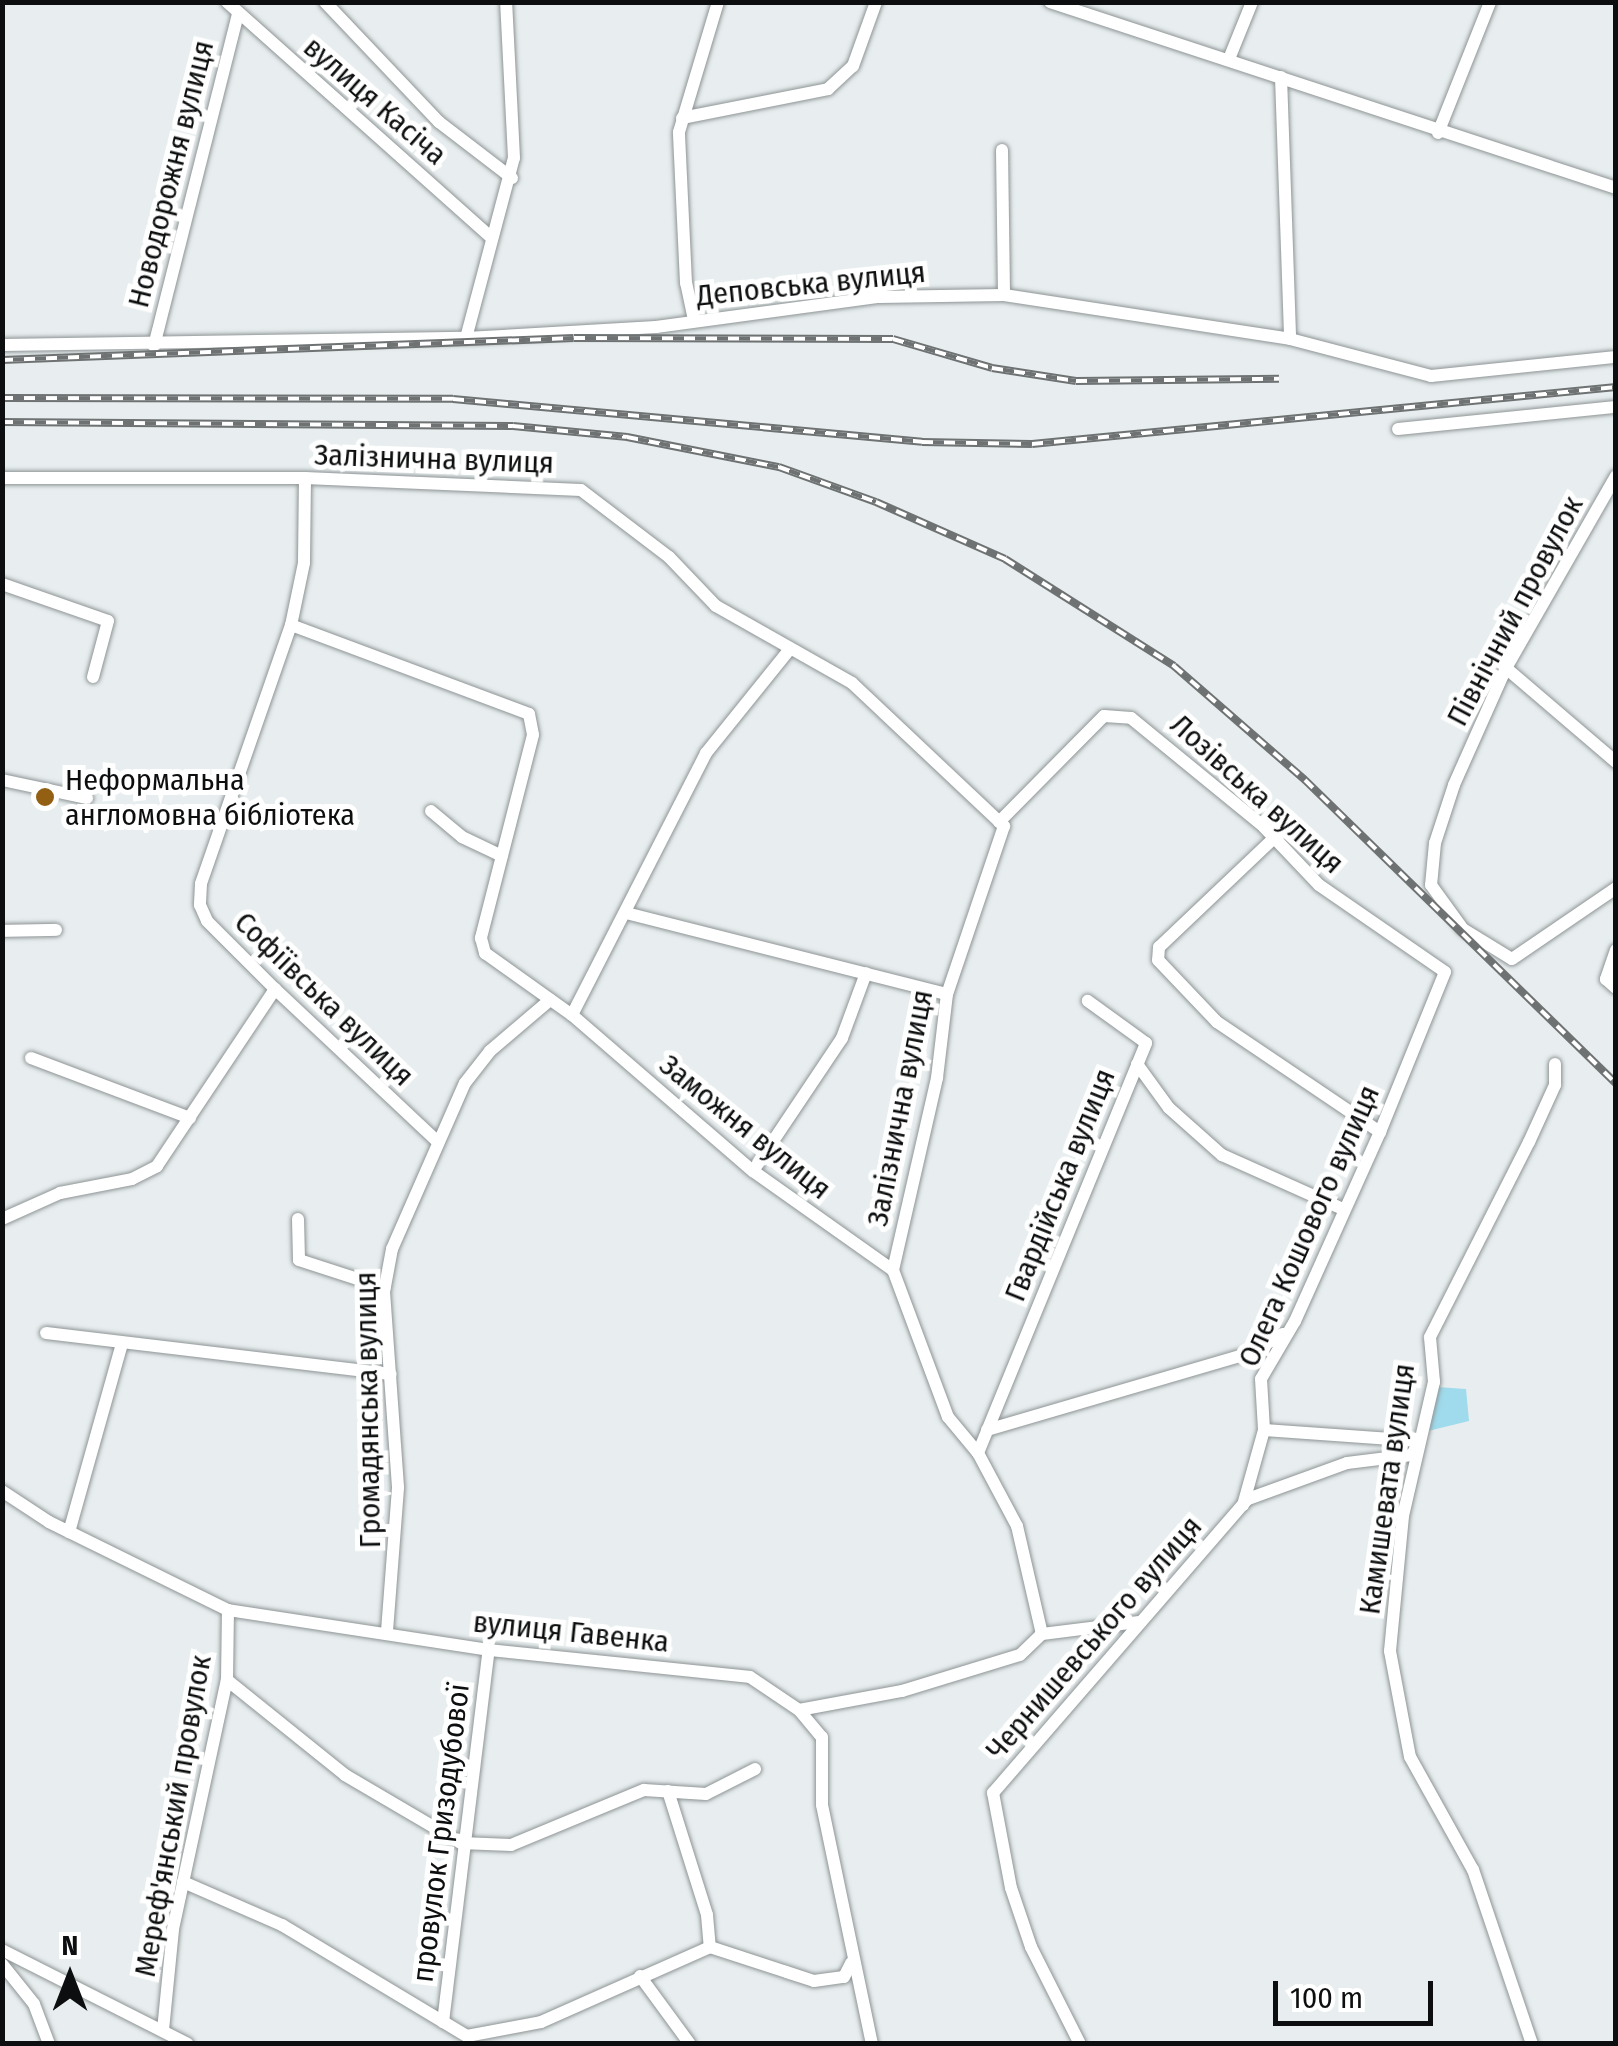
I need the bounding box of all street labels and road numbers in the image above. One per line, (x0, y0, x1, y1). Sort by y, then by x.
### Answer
street label: вулиця Касіча (296, 29, 454, 173)
street label: Новодорожня вулиця (120, 37, 222, 311)
street label: Деповська вулиця (695, 254, 927, 314)
street label: Залізнична вулиця (313, 437, 555, 481)
street label: Північний провулок (1439, 490, 1591, 732)
street label: Лозівська вулиця (1163, 707, 1351, 881)
street label: Софіївська вулиця (227, 904, 421, 1094)
street label: Залізнична вулиця (859, 987, 941, 1229)
street label: Заможня вулиця (652, 1047, 838, 1207)
street label: Гвардійська вулиця (997, 1064, 1123, 1306)
street label: Олега Кошового вулиця (1231, 1080, 1387, 1372)
street label: Громадянська вулиця (348, 1271, 388, 1549)
street label: Камишевата вулиця (1352, 1361, 1422, 1617)
street label: Чернишевського вулиця (979, 1509, 1209, 1767)
street label: вулиця Гавенка (471, 1604, 671, 1660)
street label: Мереф'янський провулок (127, 1652, 219, 1980)
street label: провулок Гризодубової (405, 1682, 477, 1984)

